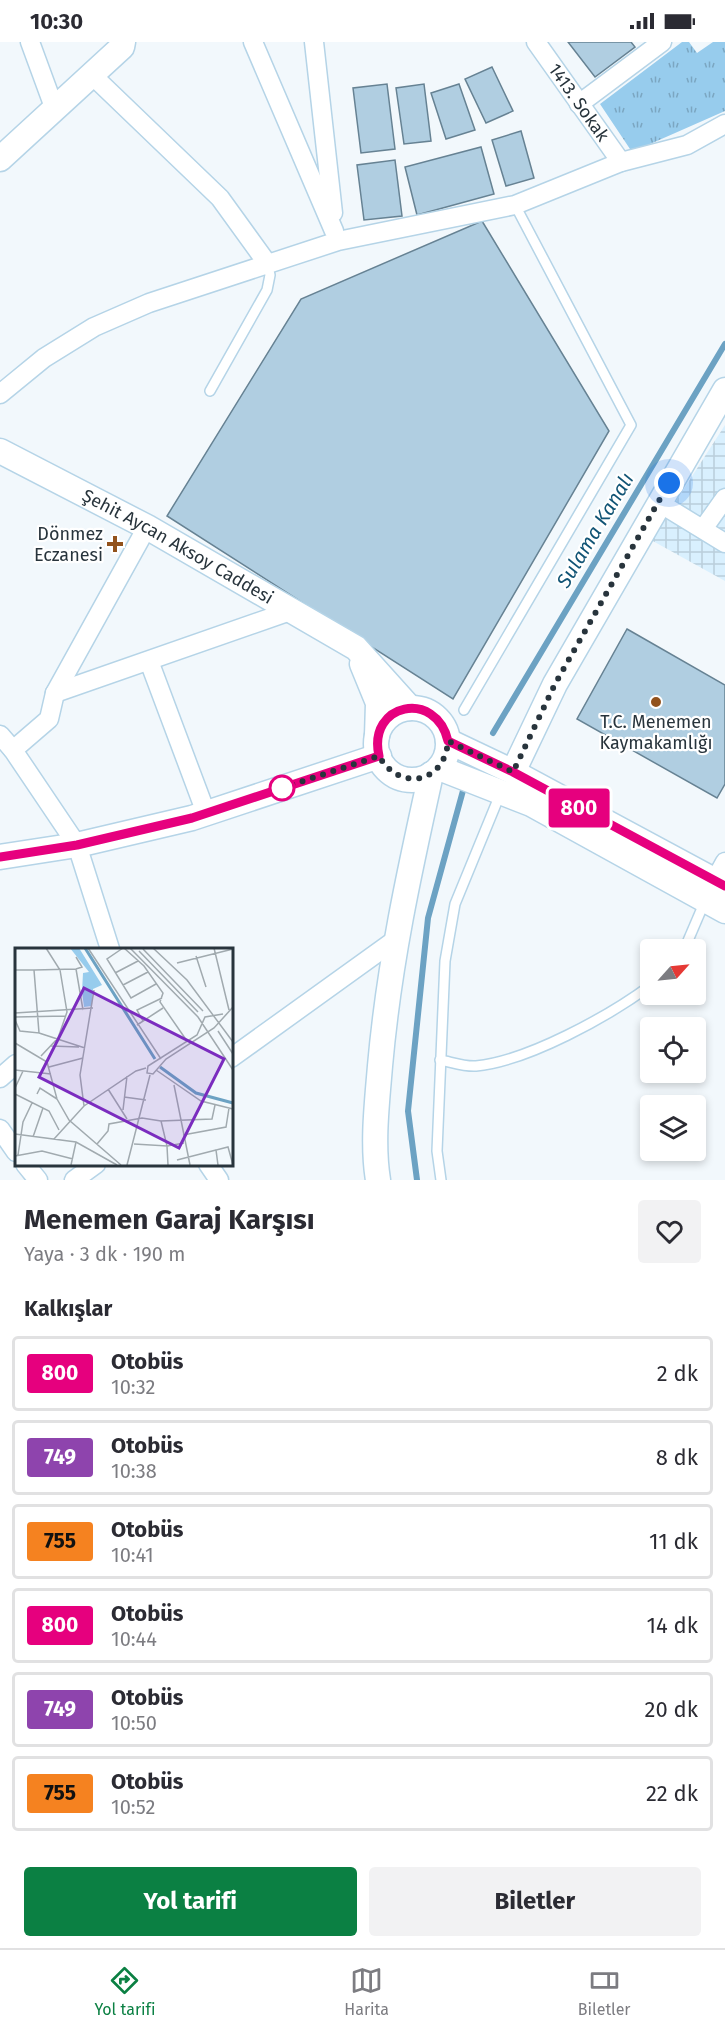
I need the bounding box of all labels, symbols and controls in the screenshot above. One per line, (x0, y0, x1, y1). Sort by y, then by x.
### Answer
text: 10:30 (30, 8, 83, 35)
street label: 1413. Sokak (544, 59, 614, 146)
water label: Sulama Kanalı (551, 468, 639, 593)
your location (654, 468, 684, 498)
street label: Şehit Aycan Aksoy Caddesi (79, 484, 277, 609)
place label: Dönmez Eczanesi (34, 523, 103, 566)
marker: Dönmez Eczanesi (108, 537, 122, 551)
marker: T.C. Menemen Kaymakamlığı (649, 695, 663, 709)
place label: T.C. Menemen Kaymakamlığı (599, 711, 713, 754)
unlabelled marker (269, 775, 295, 801)
line badge: 800 (544, 788, 614, 828)
text: 800 (561, 795, 597, 821)
north arrow (640, 939, 706, 1005)
map controls (640, 939, 706, 1161)
inset map (15, 948, 232, 1165)
button: locate (640, 1017, 706, 1083)
button: layers (640, 1095, 706, 1161)
button: heart (638, 1200, 701, 1263)
text: Menemen Garaj Karşısı (24, 1203, 315, 1236)
text: Yaya · 3 dk · 190 m (24, 1242, 185, 1266)
text: Kalkışlar (24, 1295, 112, 1322)
text: Otobüs (111, 1348, 184, 1375)
text: 800 (42, 1360, 78, 1386)
text: 2 dk (657, 1360, 698, 1387)
text: 10:32 (111, 1375, 155, 1399)
text: Otobüs (111, 1432, 184, 1459)
text: 749 (44, 1444, 76, 1470)
text: 8 dk (656, 1444, 698, 1471)
text: 10:38 (111, 1459, 157, 1483)
text: Otobüs (111, 1516, 184, 1543)
text: 755 (44, 1528, 76, 1554)
text: 11 dk (649, 1528, 698, 1555)
text: 10:41 (111, 1543, 154, 1567)
text: Otobüs (111, 1600, 184, 1627)
text: 800 (42, 1612, 78, 1638)
text: 14 dk (647, 1612, 698, 1639)
text: 10:44 (111, 1627, 157, 1651)
text: Otobüs (111, 1684, 184, 1711)
text: 749 (44, 1696, 76, 1722)
text: 20 dk (645, 1696, 698, 1723)
text: 10:50 (111, 1711, 157, 1735)
text: Otobüs (111, 1768, 184, 1795)
text: 755 (44, 1780, 76, 1806)
text: 22 dk (646, 1780, 698, 1807)
text: 10:52 (111, 1795, 155, 1819)
button: Yol tarifi (24, 1867, 357, 1936)
button: Biletler (369, 1867, 701, 1936)
tab: Yol tarifi (94, 1964, 155, 2019)
tab: Harita (344, 1964, 389, 2019)
tab: Biletler (578, 1964, 631, 2019)

